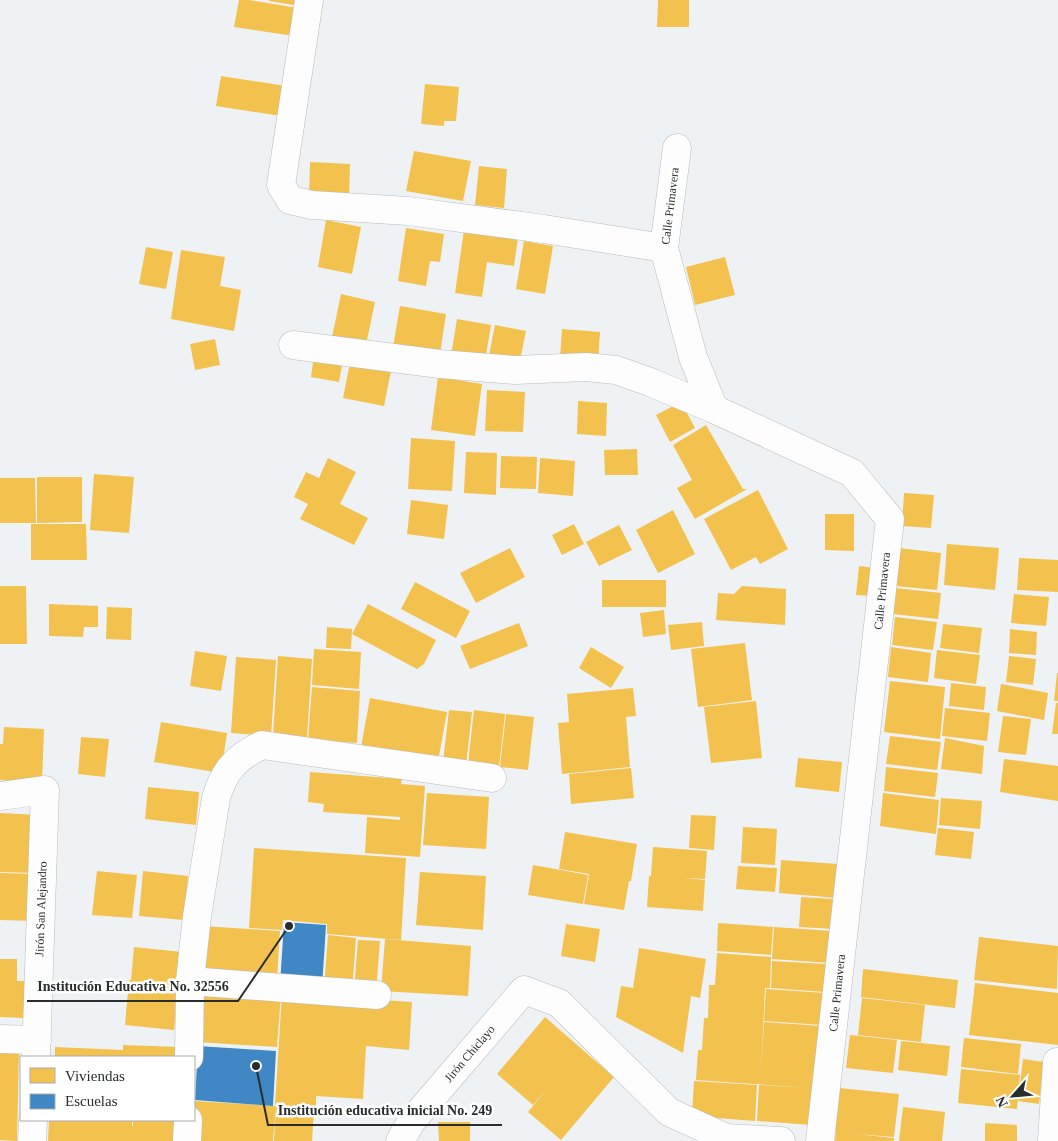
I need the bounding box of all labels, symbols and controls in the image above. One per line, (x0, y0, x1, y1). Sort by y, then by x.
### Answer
street label: Calle Primavera (658, 166, 682, 245)
street label: Calle Primavera (871, 551, 893, 630)
street label: Jirón San Alejandro (32, 861, 50, 957)
street label: Calle Primavera (826, 953, 848, 1032)
callout: Institución Educativa No. 32556 (27, 972, 238, 1001)
text: Institución Educativa No. 32556 (37, 979, 229, 994)
street label: Jirón Chiclayo (441, 1022, 498, 1085)
legend (20, 1056, 195, 1121)
text: Viviendas (65, 1068, 125, 1084)
north arrow (988, 1071, 1038, 1121)
text: Escuelas (65, 1093, 118, 1109)
text: N (993, 1094, 1011, 1110)
callout: Institución educativa inicial No. 249 (268, 1096, 502, 1125)
text: Institución educativa inicial No. 249 (278, 1103, 492, 1118)

